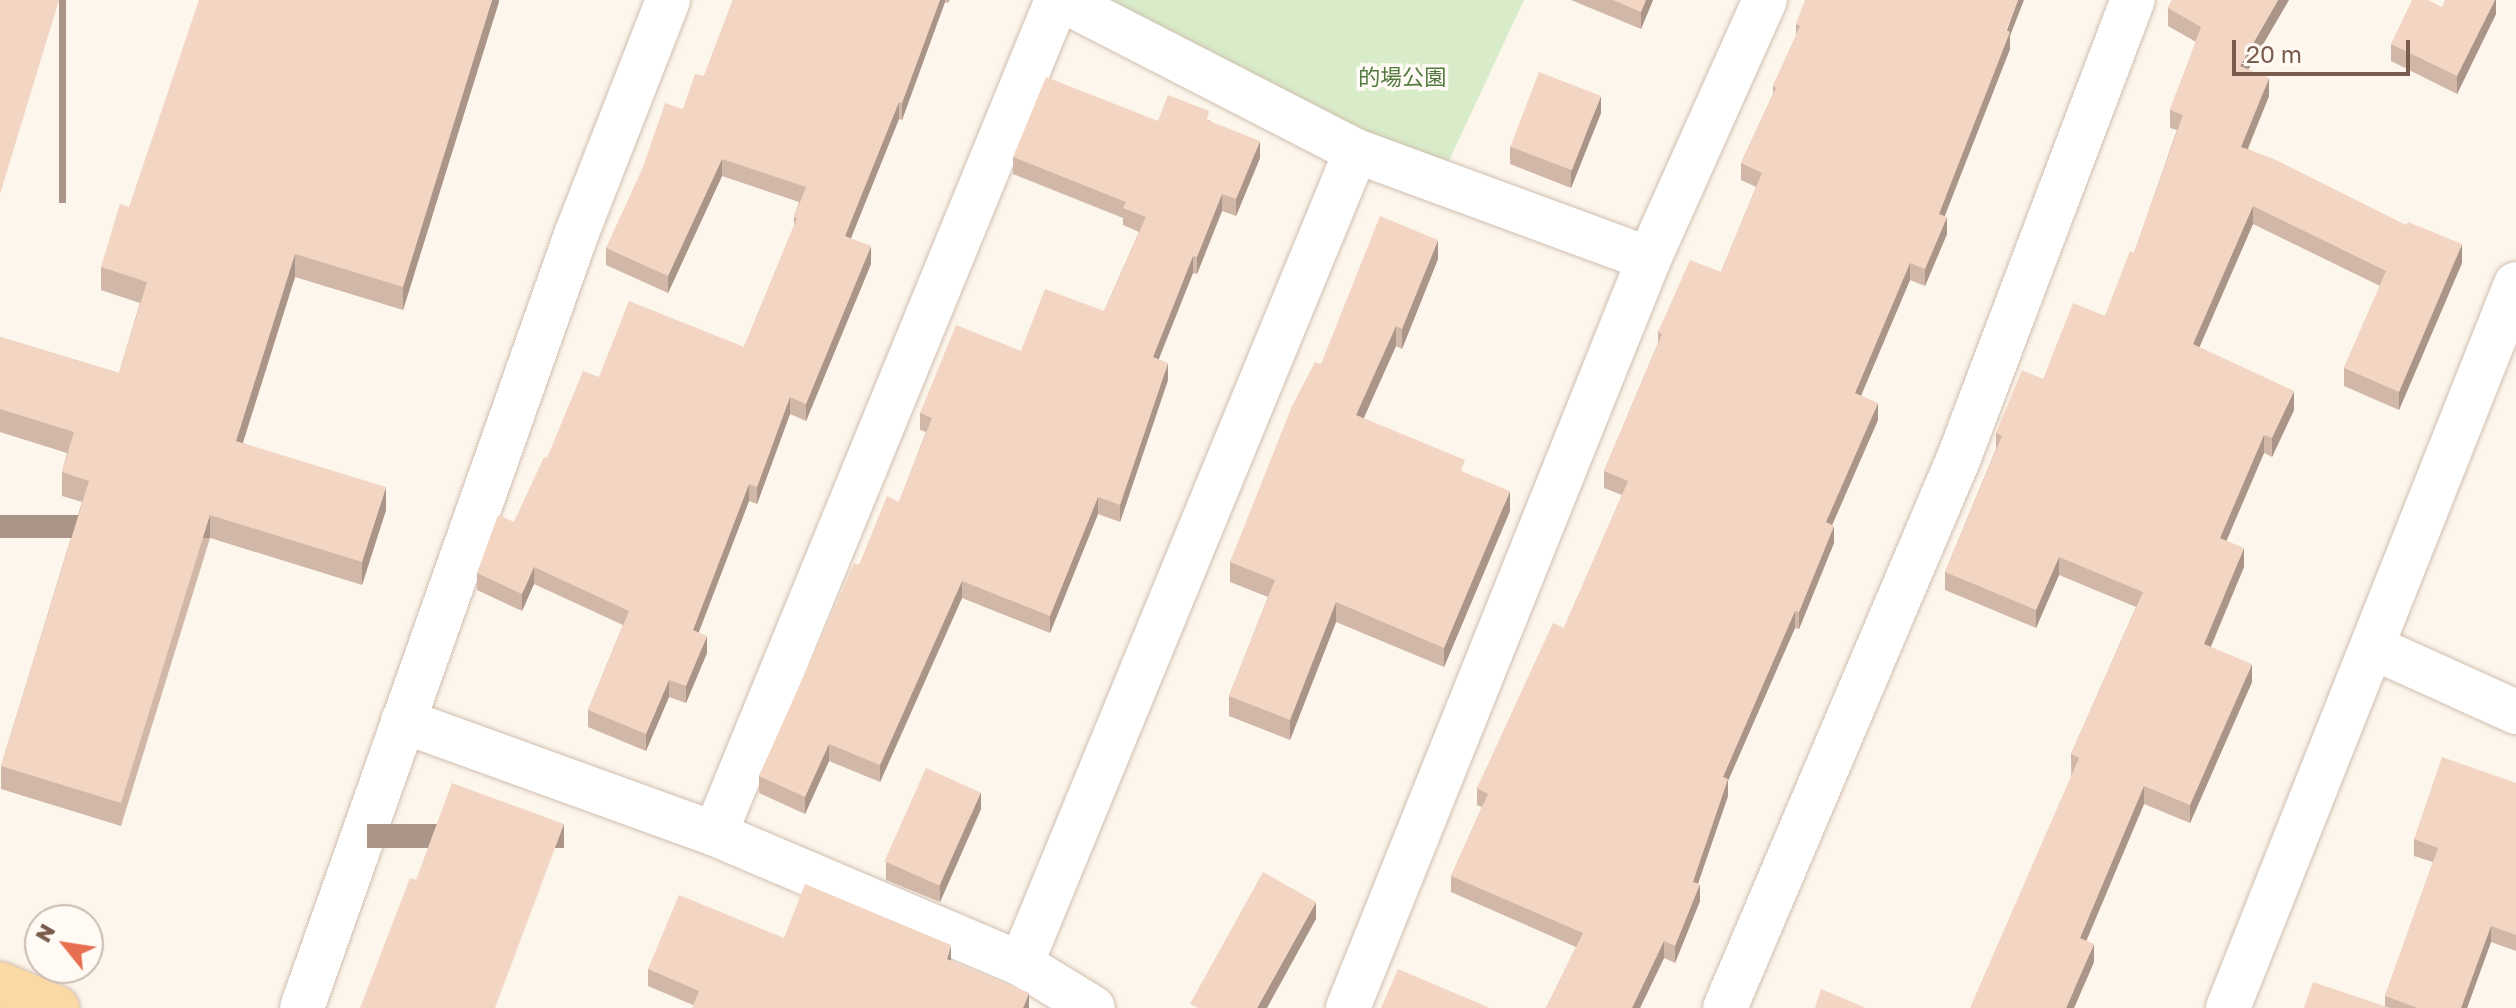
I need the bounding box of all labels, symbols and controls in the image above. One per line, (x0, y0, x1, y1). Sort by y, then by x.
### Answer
scale bar (2236, 24, 2414, 74)
text: 20 m (2246, 39, 2302, 68)
park label: 的場公園 (1358, 64, 1446, 90)
north arrow (24, 904, 104, 984)
text: N (29, 919, 60, 947)

